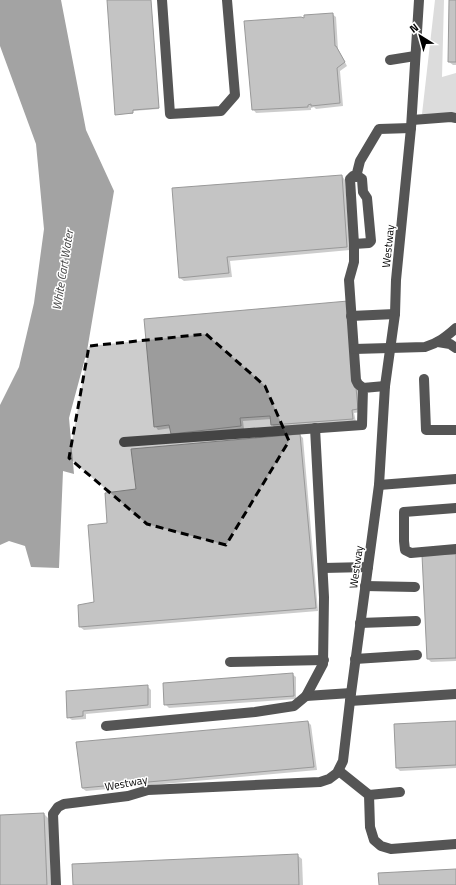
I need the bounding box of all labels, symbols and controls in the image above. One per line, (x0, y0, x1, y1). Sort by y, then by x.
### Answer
north arrow (400, 16, 440, 56)
text: N (406, 19, 422, 37)
street label: Westway (378, 223, 398, 268)
water label: White Cart Water (47, 226, 79, 312)
street label: Westway (345, 544, 367, 589)
street label: Westway (103, 771, 149, 795)

